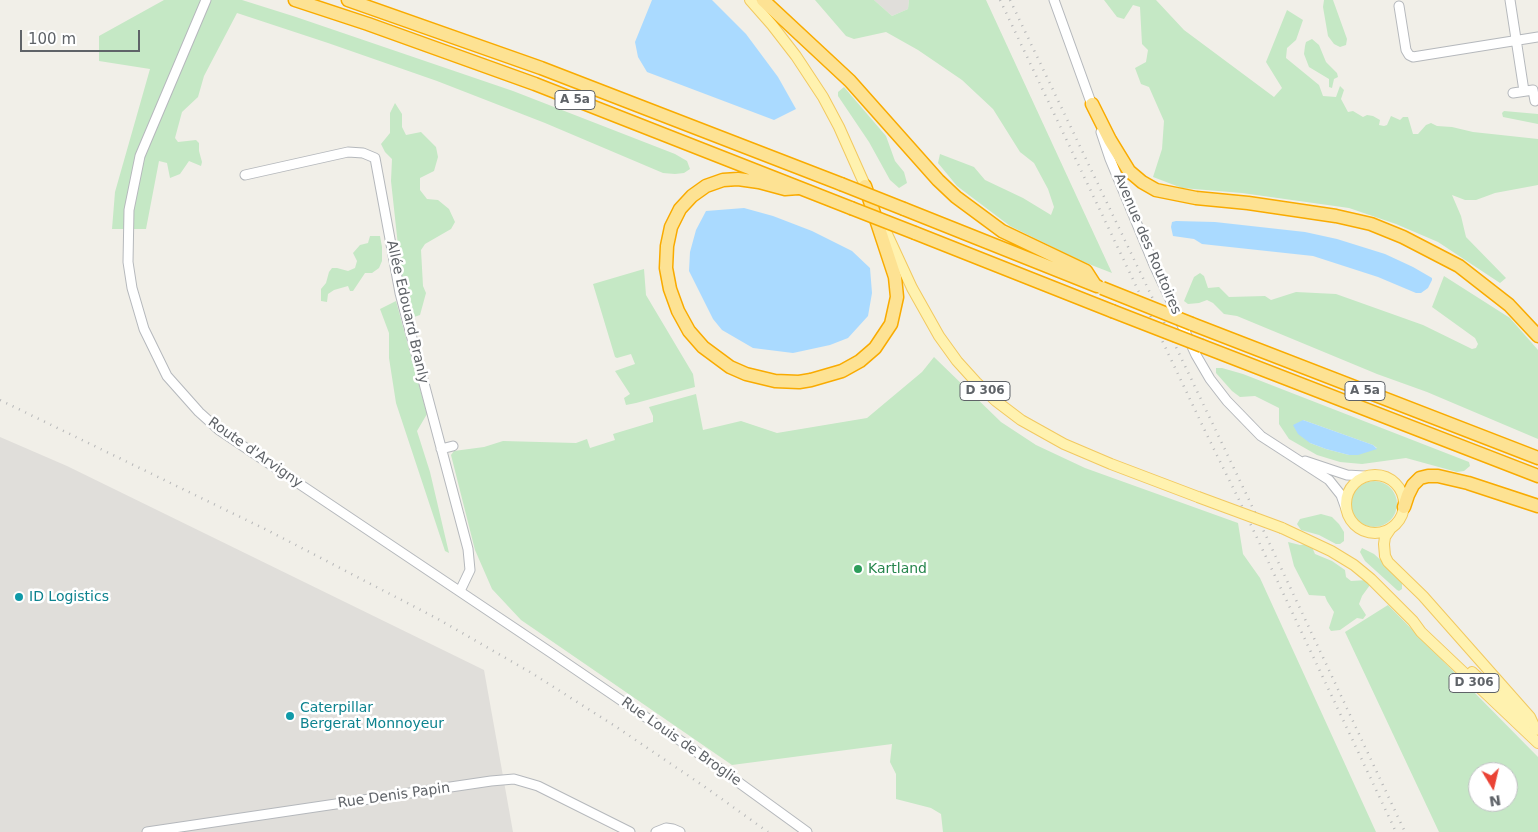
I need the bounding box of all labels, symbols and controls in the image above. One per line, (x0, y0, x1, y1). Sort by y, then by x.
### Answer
scale bar (22, 20, 142, 52)
text: 100 m (28, 30, 76, 48)
road number: A 5a (555, 90, 595, 110)
street label: Avenue des Routoires (1110, 171, 1184, 317)
street label: Allée Edouard Branly (382, 239, 432, 385)
road number: D 306 (960, 382, 1010, 401)
road number: A 5a (1345, 382, 1385, 401)
street label: Route d'Arvigny (205, 414, 305, 492)
place label: Kartland (868, 561, 927, 577)
marker: Kartland (852, 563, 864, 575)
place label: ID Logistics (29, 589, 109, 605)
marker: ID Logistics (13, 591, 25, 603)
road number: D 306 (1449, 674, 1499, 692)
street label: Rue Louis de Broglie (618, 694, 744, 790)
place label: Caterpillar Bergerat Monnoyeur (300, 700, 444, 732)
marker: Caterpillar Bergerat Monnoyeur (284, 710, 296, 722)
north arrow (1468, 762, 1518, 812)
street label: Rue Denis Papin (337, 780, 451, 812)
text: N (1488, 792, 1502, 810)

